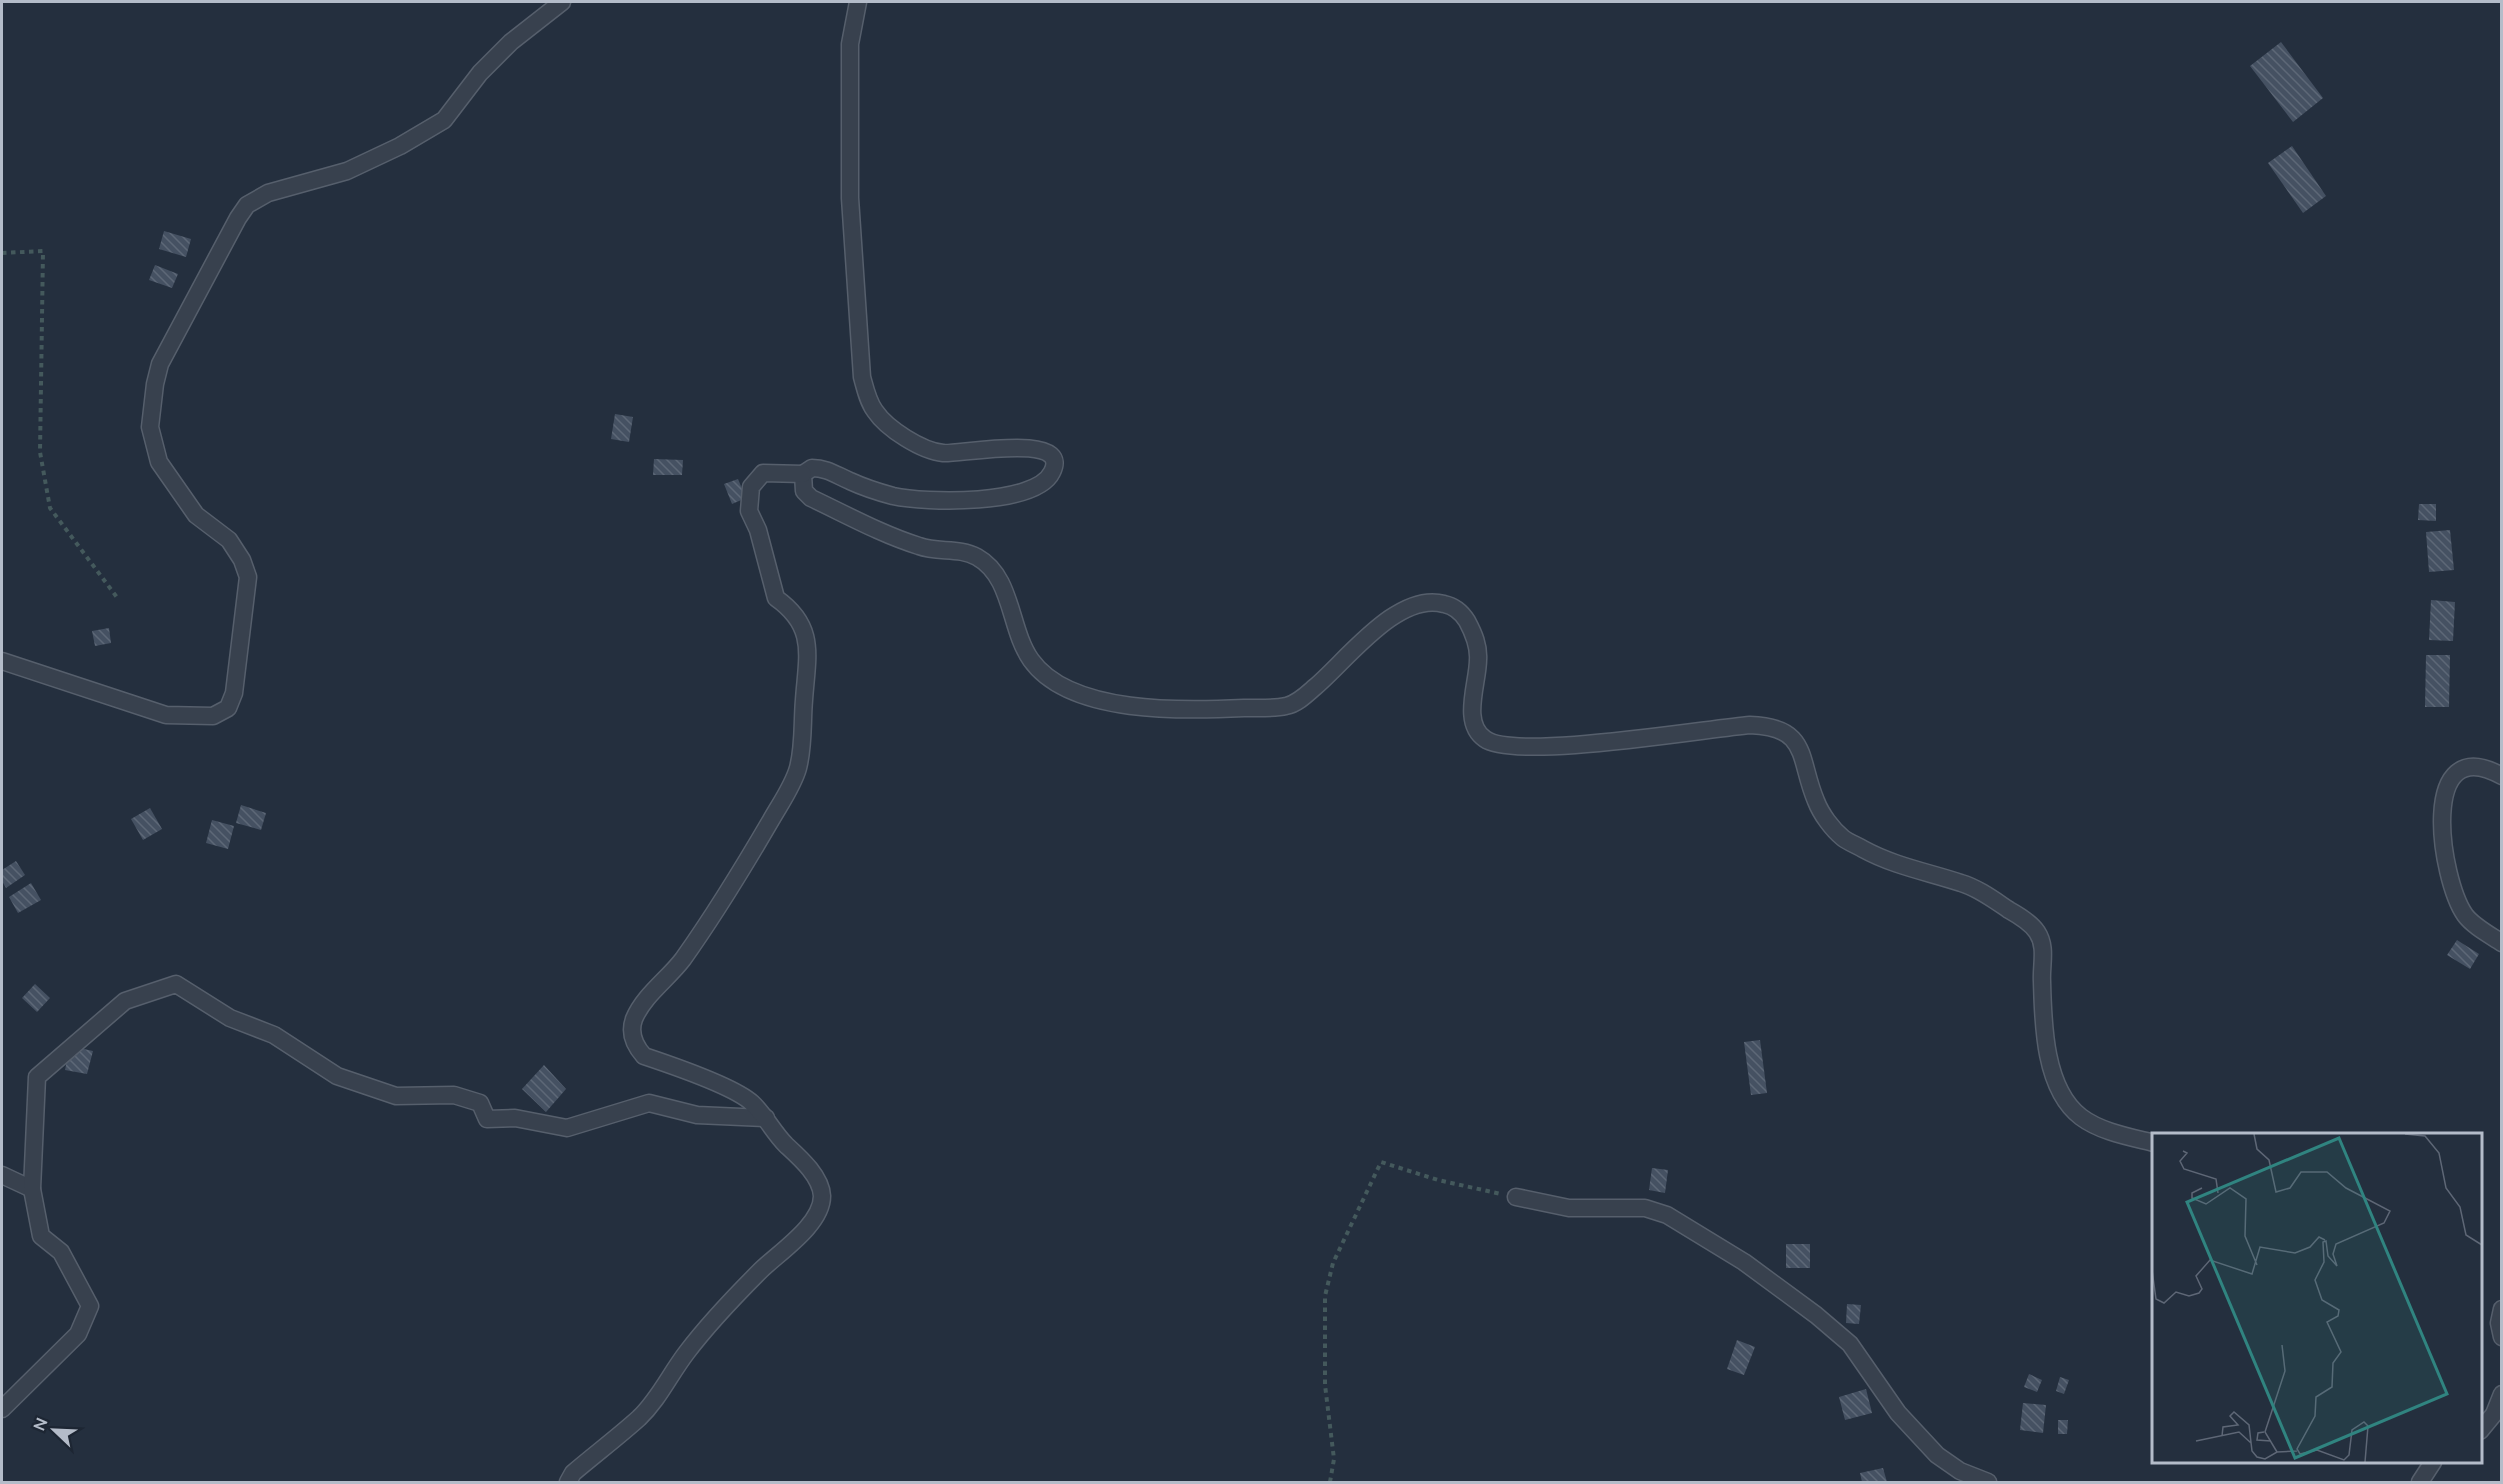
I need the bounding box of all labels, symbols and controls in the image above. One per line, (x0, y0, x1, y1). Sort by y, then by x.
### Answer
inset map (2152, 1133, 2482, 1463)
north arrow (24, 1400, 84, 1460)
text: N (29, 1415, 52, 1434)

